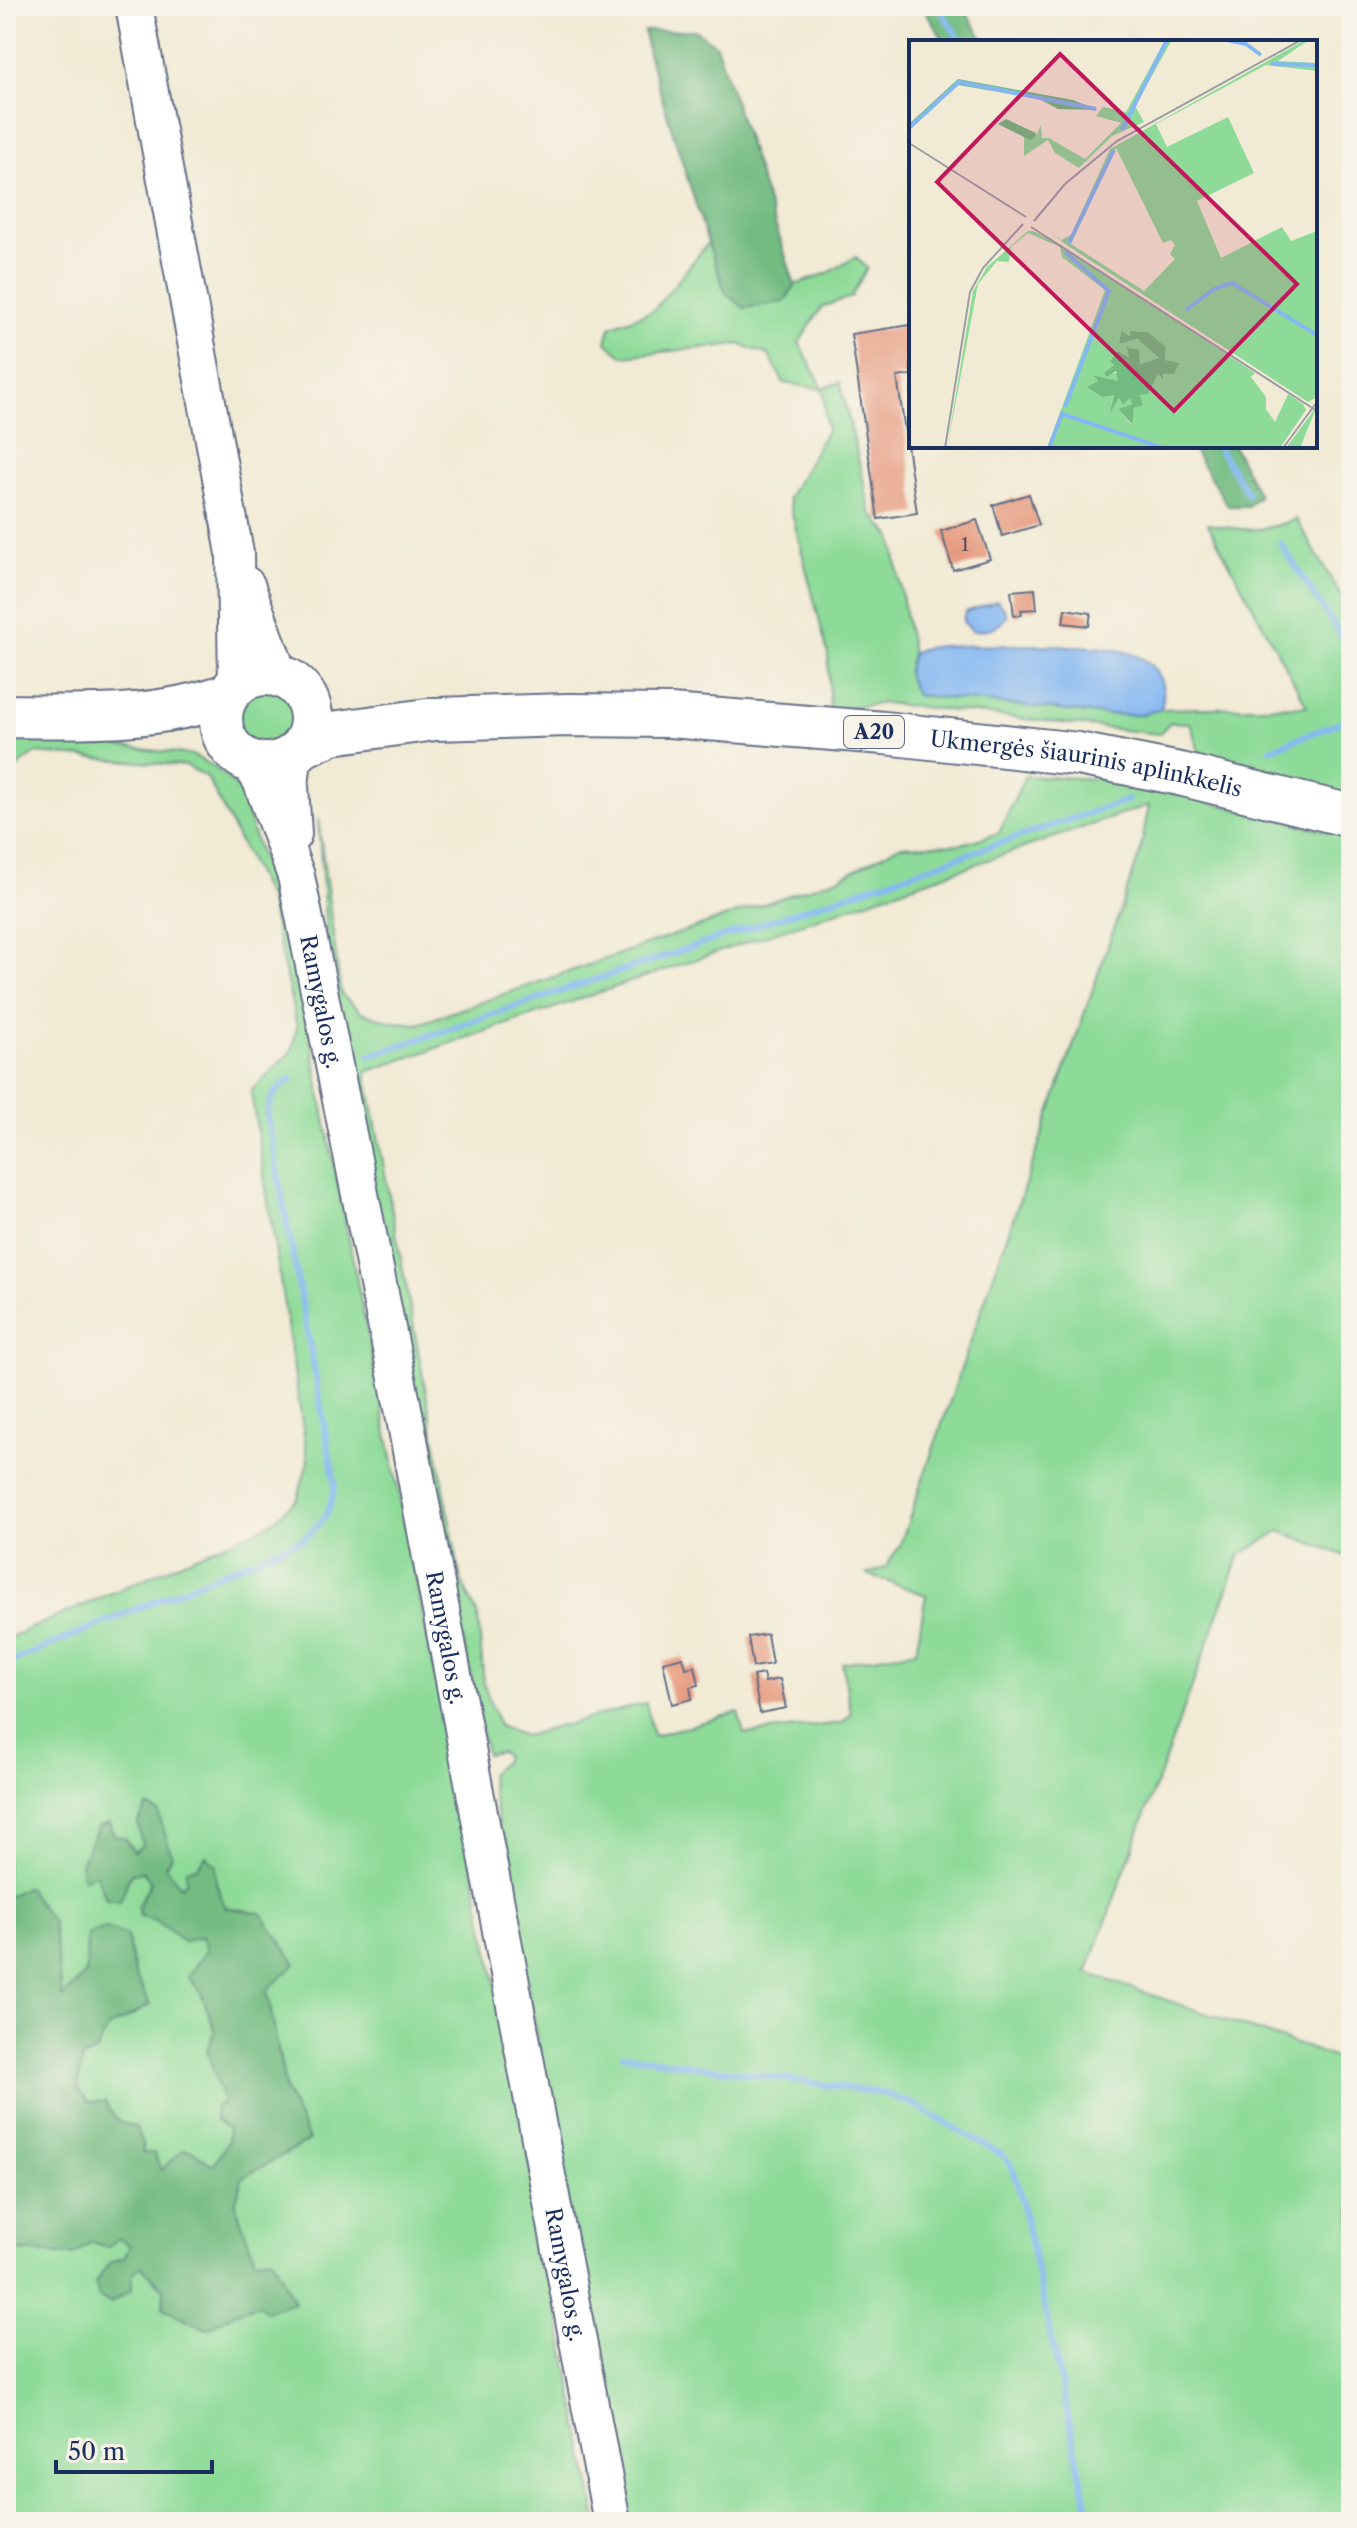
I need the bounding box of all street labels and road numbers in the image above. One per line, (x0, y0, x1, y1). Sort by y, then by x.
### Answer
road number: A20 (844, 716, 904, 748)
street label: Ukmergės šiaurinis aplinkkelis (929, 725, 1245, 803)
street label: Ramygalos g. (294, 933, 347, 1071)
street label: Ramygalos g. (420, 1569, 471, 1707)
street label: Ramygalos g. (539, 2205, 591, 2344)

